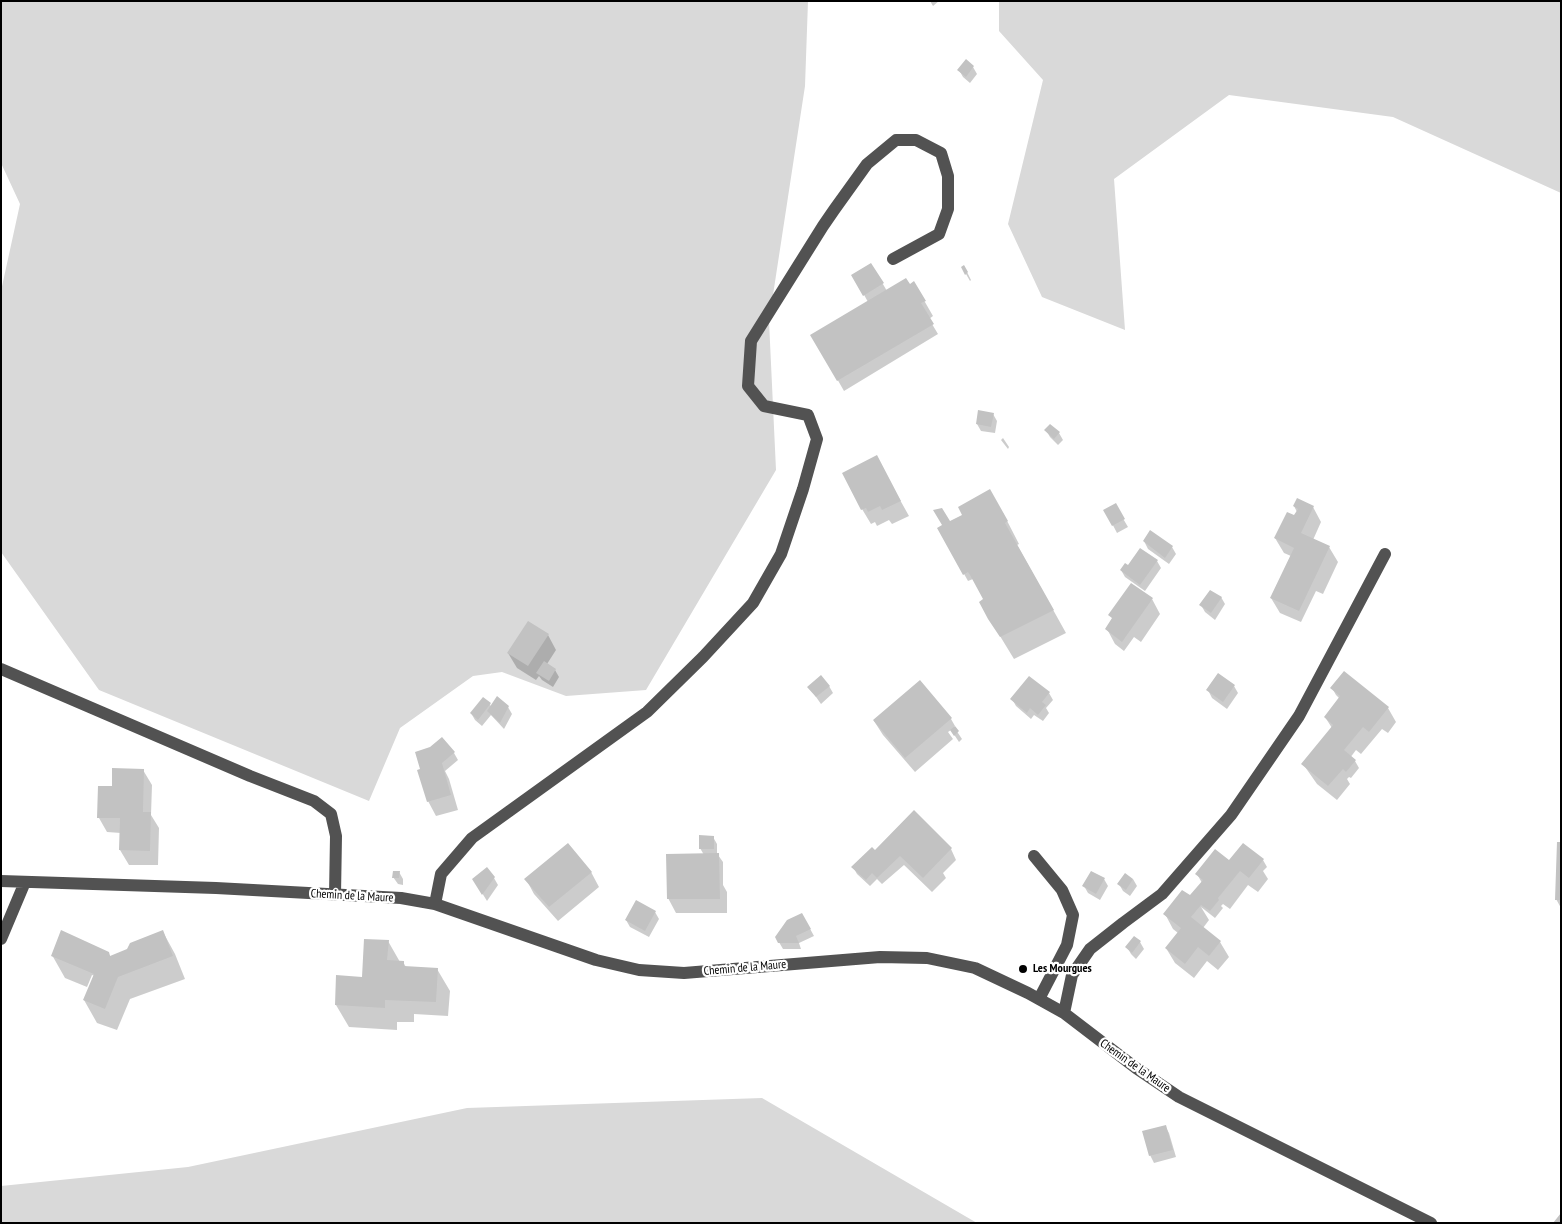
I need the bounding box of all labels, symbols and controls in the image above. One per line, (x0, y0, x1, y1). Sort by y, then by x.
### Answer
street label: Chemin de la Maure (310, 887, 394, 905)
street label: Chemin de la Maure (703, 957, 787, 979)
place label: Les Mourgues (1033, 962, 1092, 976)
marker: Les Mourgues (1017, 963, 1029, 975)
street label: Chemin de la Maure (1097, 1036, 1173, 1096)

